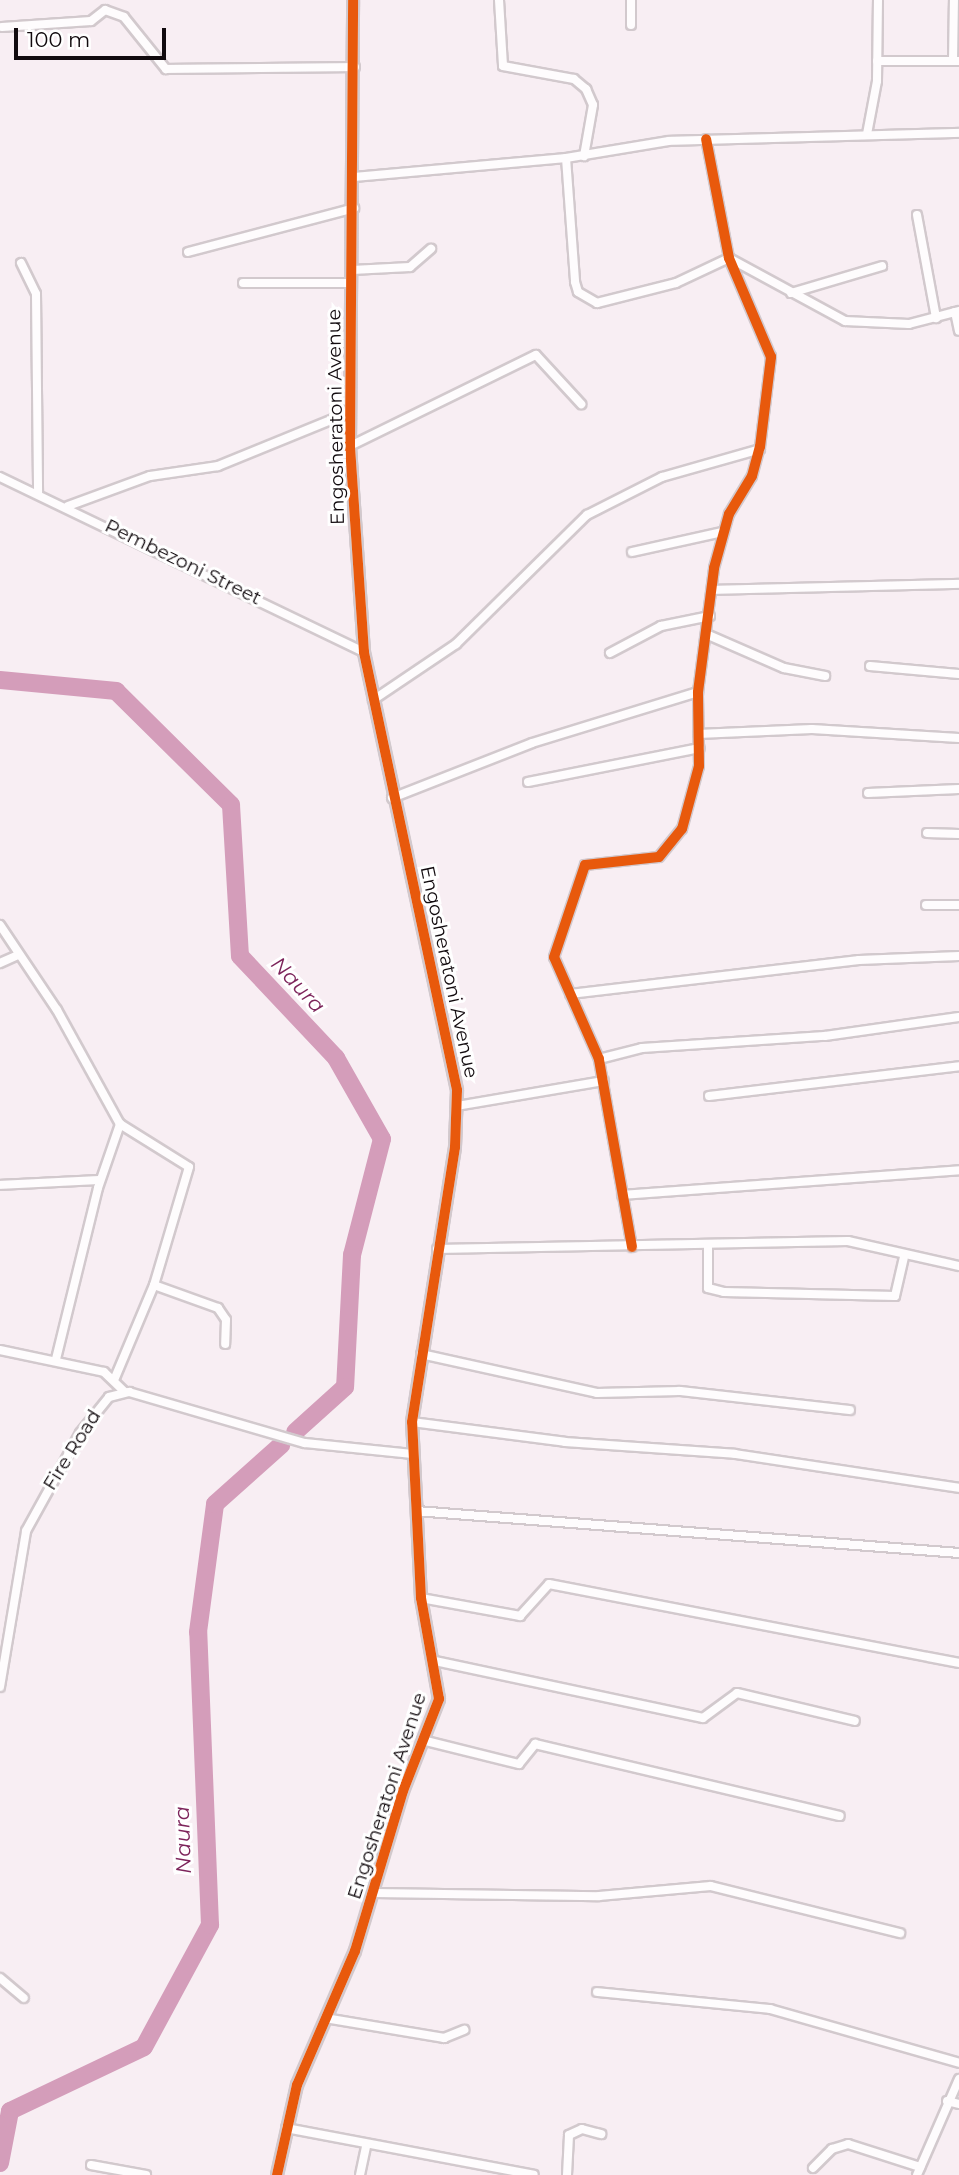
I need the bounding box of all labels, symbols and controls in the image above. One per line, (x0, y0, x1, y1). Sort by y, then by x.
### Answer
scale bar (18, 14, 170, 58)
text: 100 m (27, 27, 90, 52)
street label: Engosheratoni Avenue (323, 309, 349, 525)
street label: Pembezoni Street (101, 514, 265, 610)
street label: Engosheratoni Avenue (415, 864, 483, 1080)
water label: Naura (266, 952, 330, 1018)
street label: Fire Road (38, 1406, 106, 1494)
street label: Engosheratoni Avenue (343, 1690, 431, 1902)
water label: Naura (169, 1806, 197, 1874)

